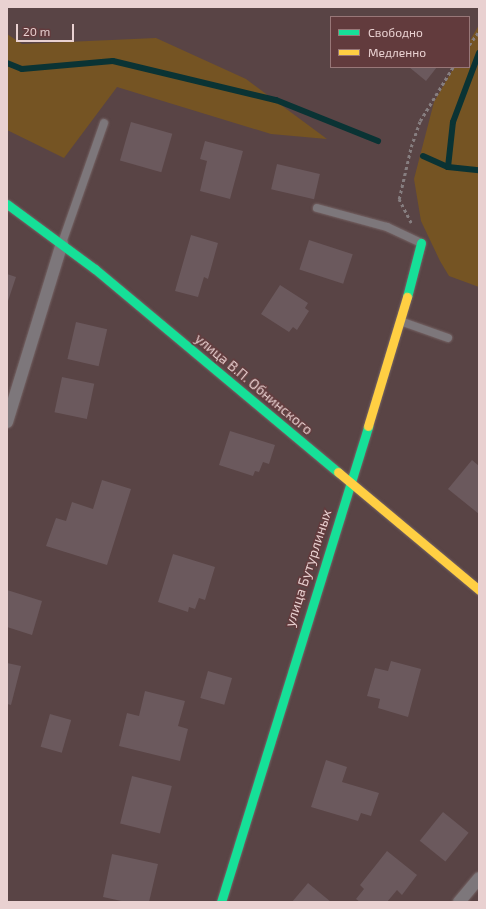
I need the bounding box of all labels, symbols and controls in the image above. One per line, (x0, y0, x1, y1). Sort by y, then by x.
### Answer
scale bar (18, 16, 76, 42)
legend (330, 16, 470, 68)
text: 20 m (23, 24, 50, 38)
text: Свободно (368, 25, 423, 39)
text: Медленно (368, 45, 426, 59)
street label: улица В.П. Обнинского (192, 330, 316, 438)
street label: улица Бутурлиных (281, 507, 335, 629)

